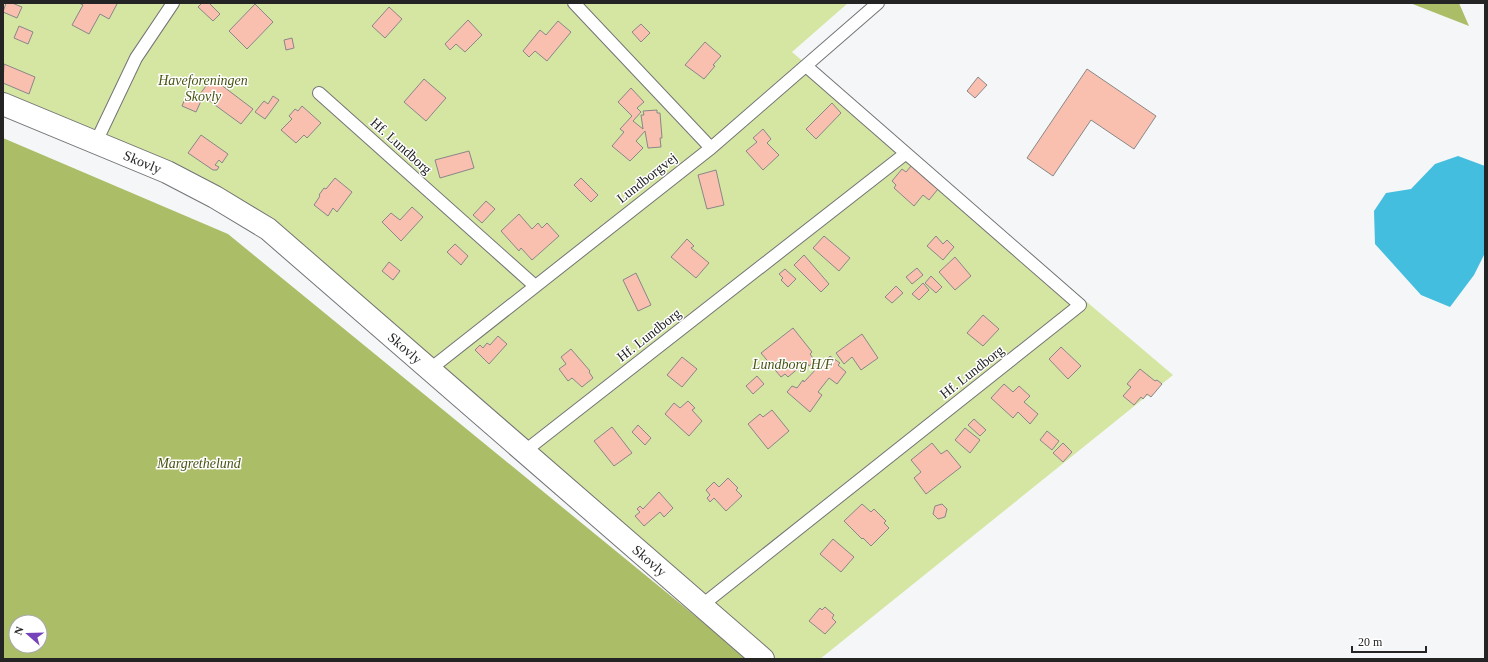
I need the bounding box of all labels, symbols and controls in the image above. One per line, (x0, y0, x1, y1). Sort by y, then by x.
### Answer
park label: Haveforeningen Skovly (157, 73, 248, 104)
street label: Hf. Lundborg (367, 115, 435, 177)
street label: Skovly (121, 147, 164, 176)
street label: Lundborgvej (614, 150, 680, 206)
street label: Hf. Lundborg (614, 305, 684, 365)
street label: Skovly (385, 329, 425, 367)
street label: Hf. Lundborg (937, 342, 1007, 402)
park label: Lundborg H/F (752, 357, 834, 372)
park label: Margrethelund (156, 456, 242, 471)
street label: Skovly (630, 542, 669, 579)
north arrow (8, 614, 48, 654)
text: N (12, 625, 26, 636)
scale bar (1352, 628, 1426, 654)
text: 20 m (1358, 635, 1383, 649)

